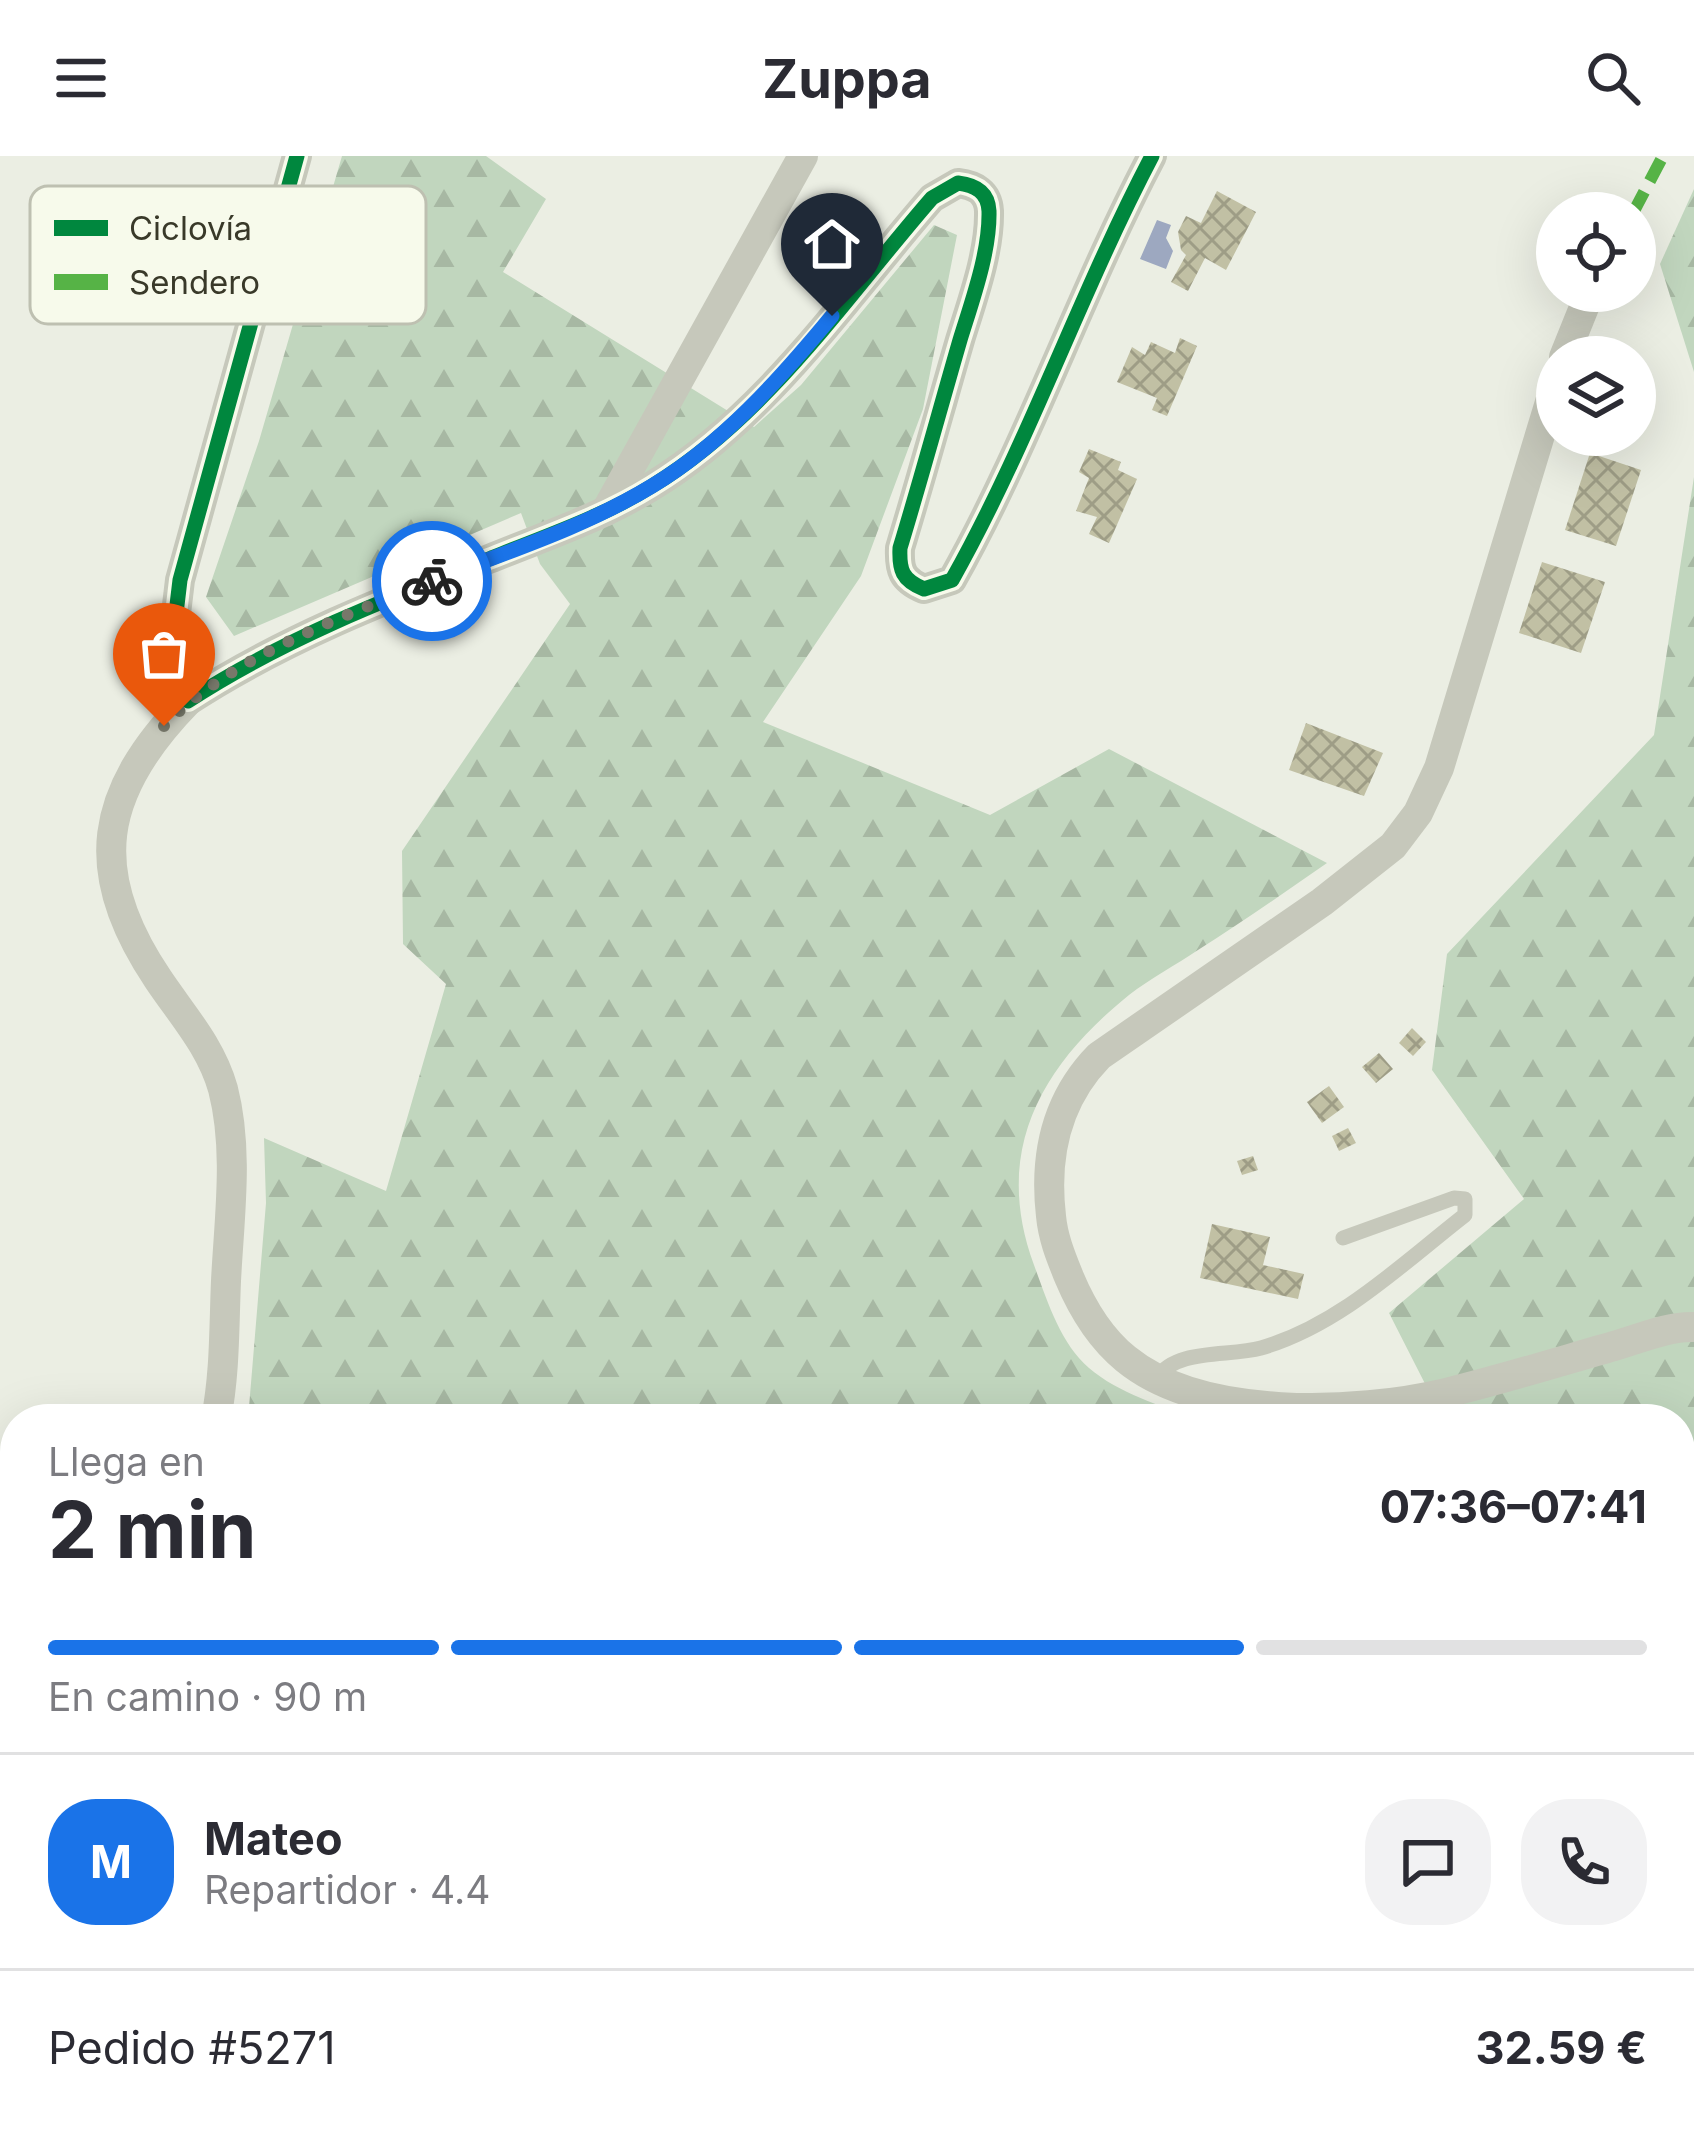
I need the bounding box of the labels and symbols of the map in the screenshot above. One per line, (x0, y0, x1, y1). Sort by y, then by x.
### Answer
legend (30, 186, 426, 324)
pin (781, 193, 883, 316)
text: Ciclovía (129, 208, 252, 248)
text: Sendero (129, 262, 260, 302)
courier (372, 521, 492, 641)
pin (113, 603, 215, 726)

